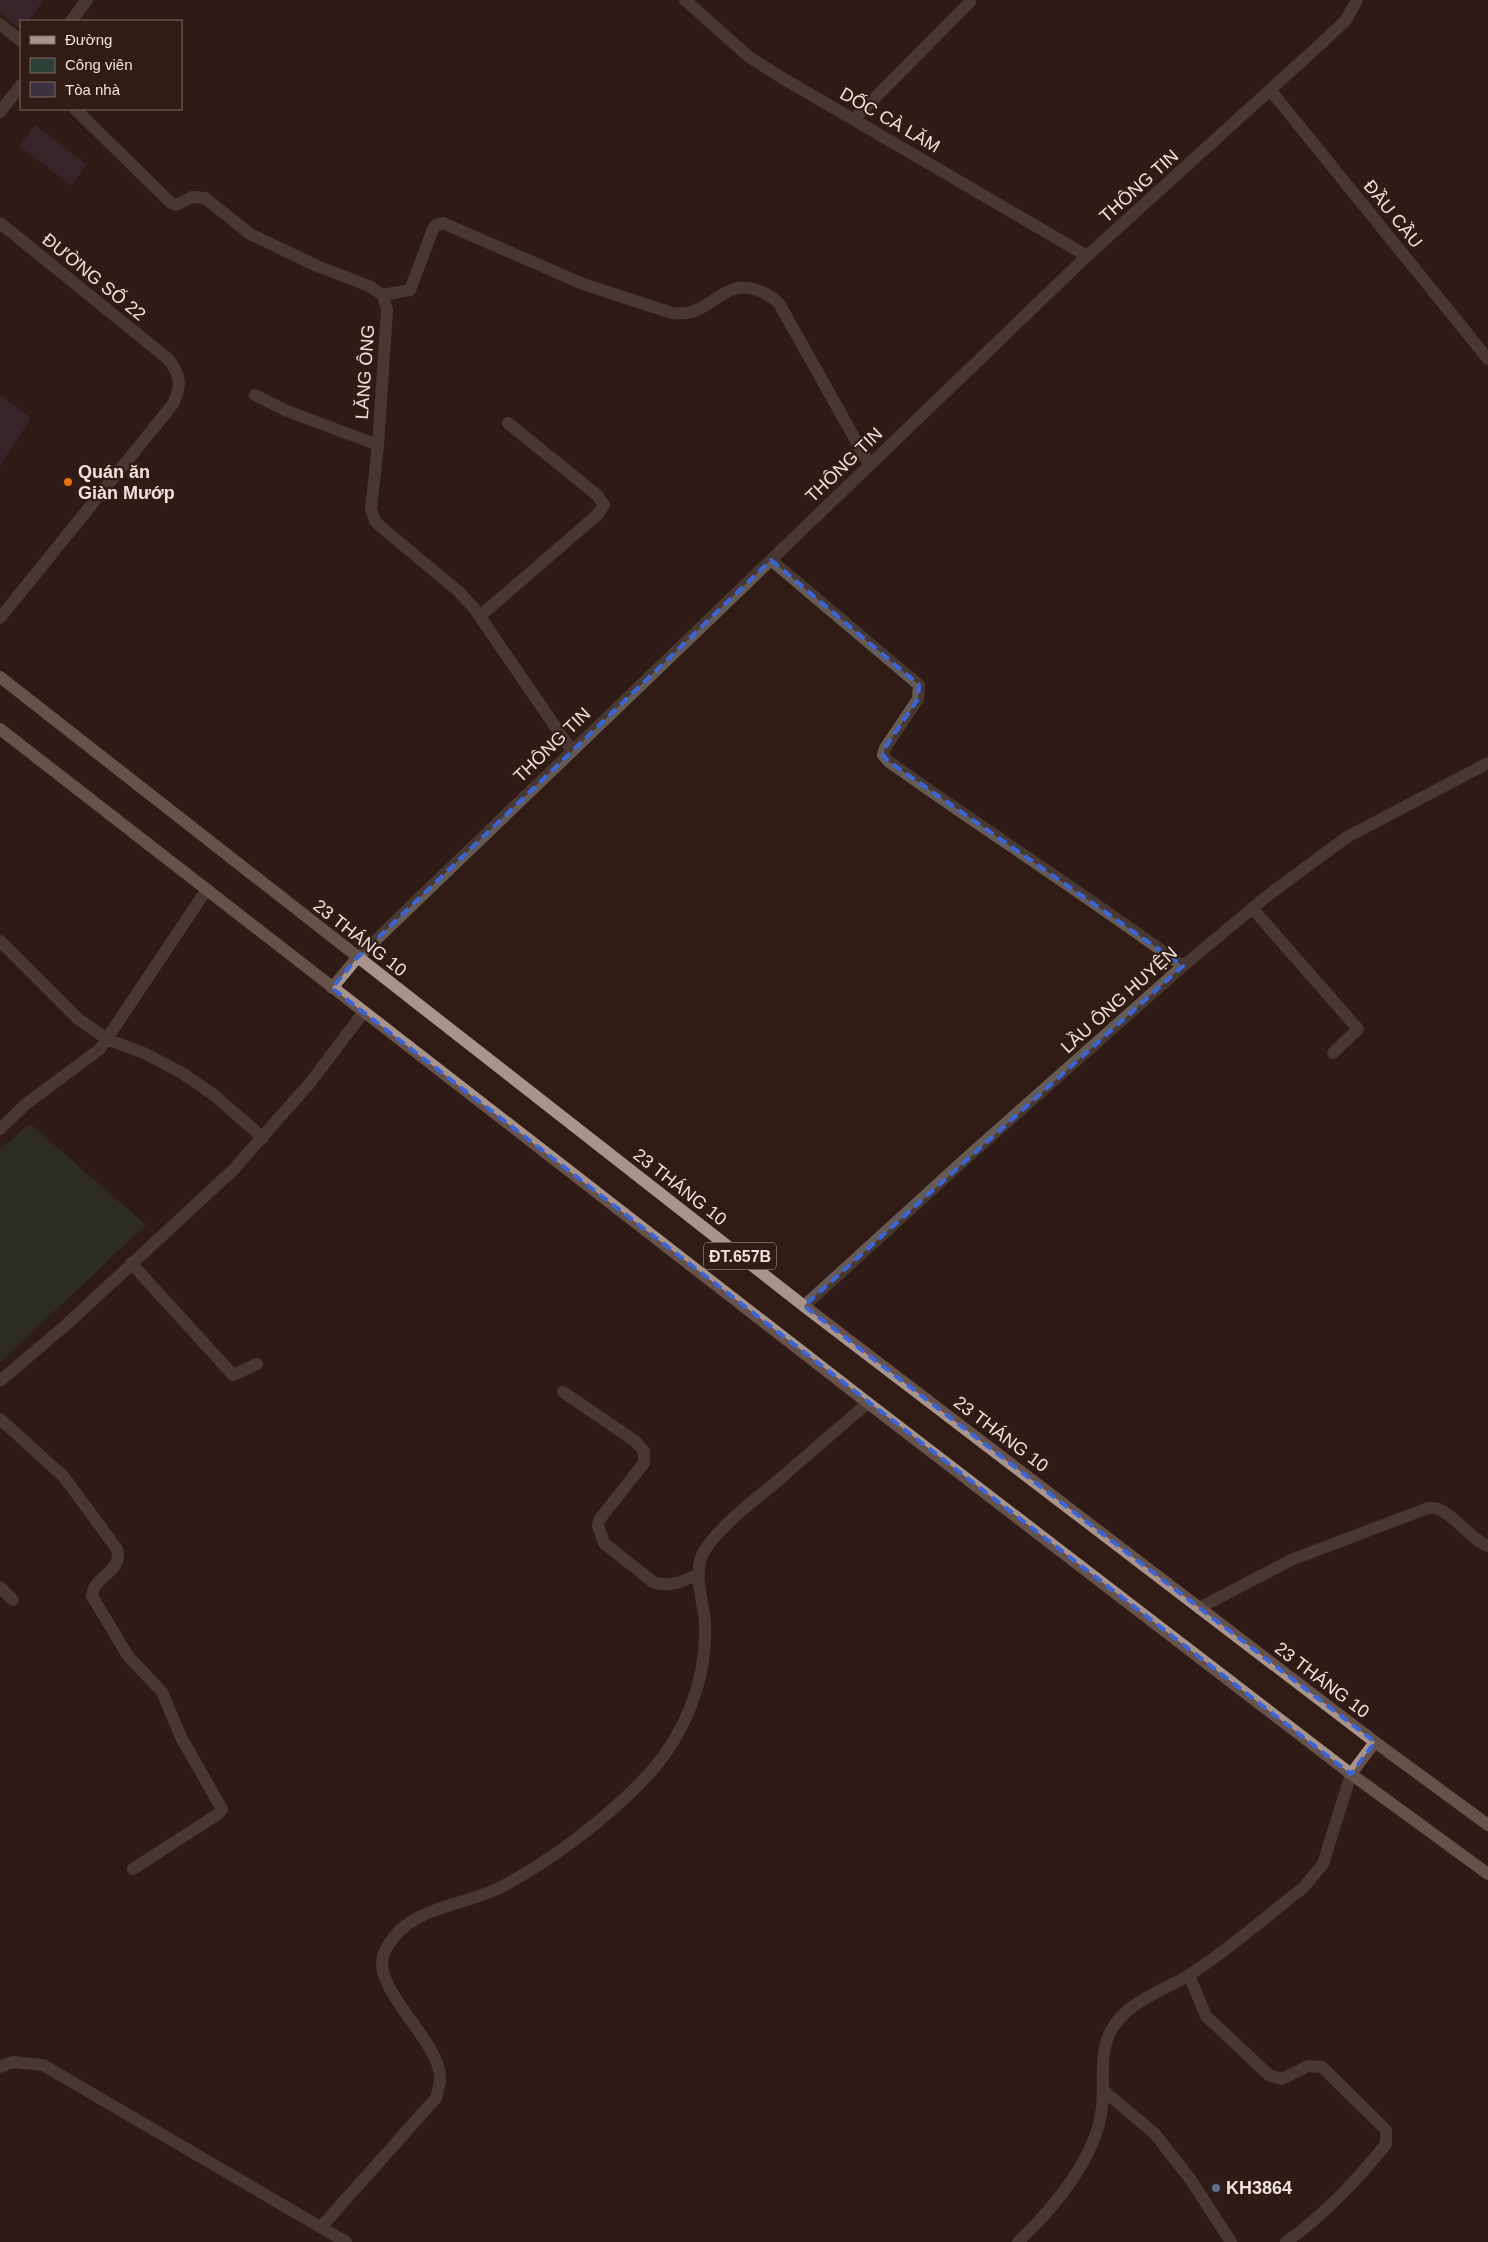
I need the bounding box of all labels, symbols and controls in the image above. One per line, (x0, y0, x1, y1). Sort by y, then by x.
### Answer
legend (20, 20, 182, 110)
text: Đường (65, 31, 112, 48)
text: Công viên (65, 56, 133, 73)
text: Tòa nhà (65, 81, 121, 98)
street label: DỐC CÀ LĂM (836, 82, 944, 157)
street label: THÔNG TIN (1095, 145, 1182, 226)
street label: ĐẦU CẦU (1360, 176, 1427, 252)
street label: ĐƯỜNG SỐ 22 (38, 229, 150, 325)
street label: LĂNG ÔNG (351, 324, 378, 420)
street label: THÔNG TIN (801, 423, 886, 506)
place label: Quán ăn Giàn Mướp (78, 462, 175, 503)
marker: Quán ăn Giàn Mướp (62, 476, 74, 488)
street label: THÔNG TIN (509, 703, 594, 786)
street label: 23 THÁNG 10 (309, 895, 411, 981)
street label: LẦU ÔNG HUYỆN (1056, 942, 1181, 1057)
street label: 23 THÁNG 10 (629, 1144, 731, 1230)
road number: ĐT.657B (704, 1242, 776, 1270)
street label: 23 THÁNG 10 (950, 1392, 1052, 1476)
street label: 23 THÁNG 10 (1271, 1638, 1373, 1722)
place label: KH3864 (1226, 2178, 1292, 2198)
marker: KH3864 (1210, 2182, 1222, 2194)

